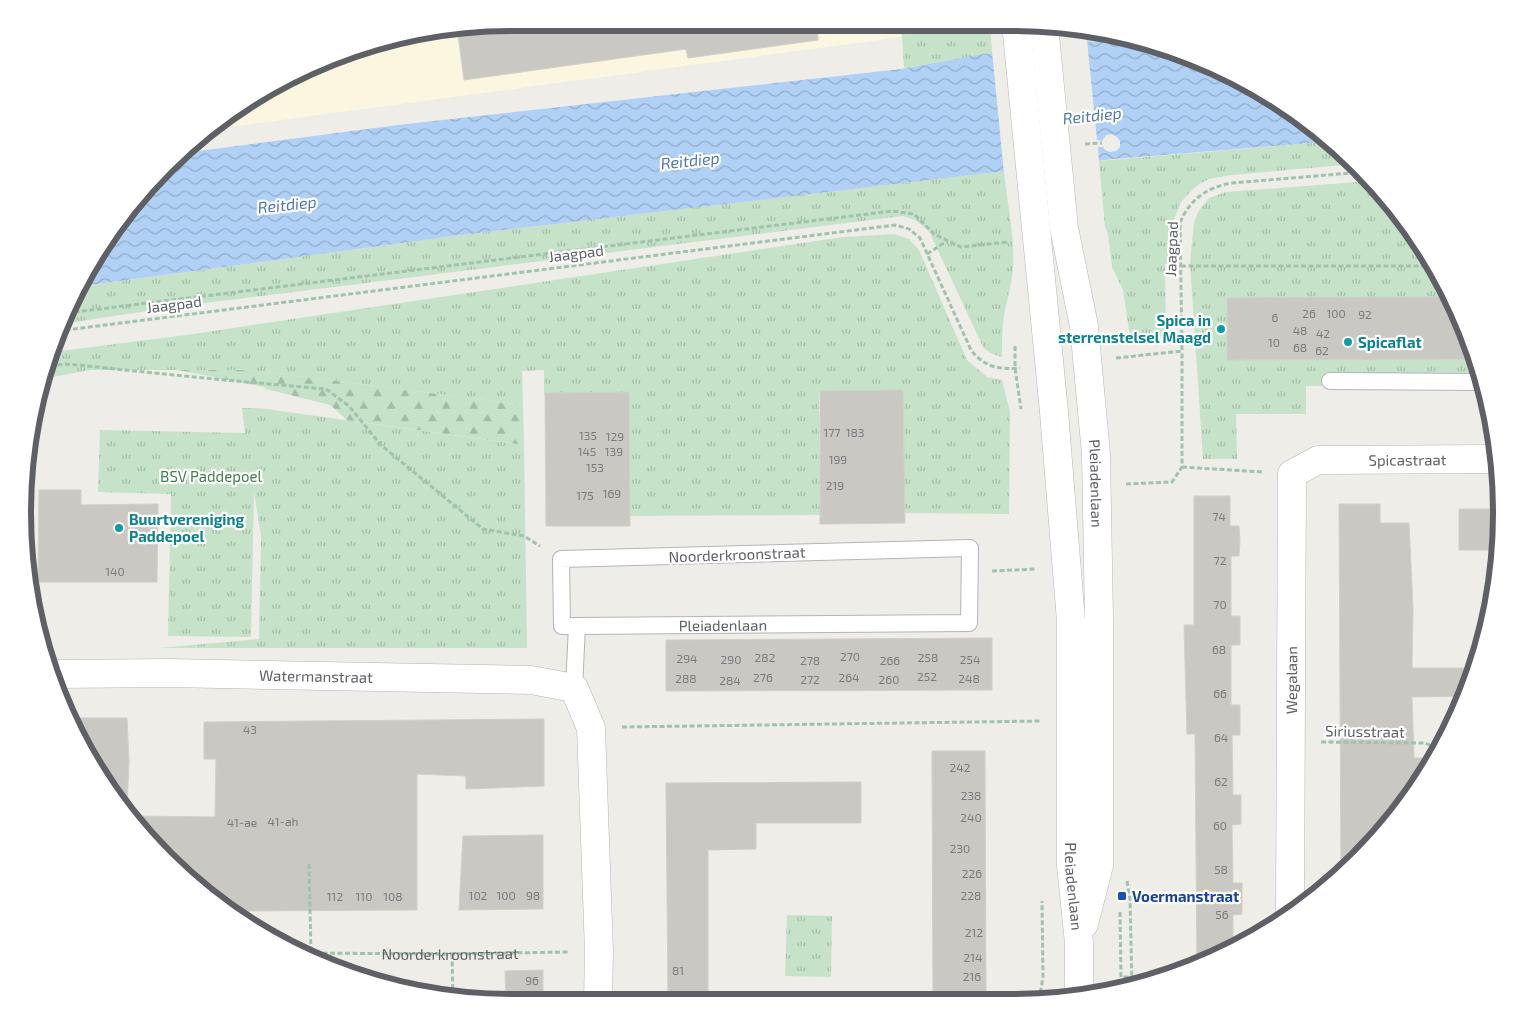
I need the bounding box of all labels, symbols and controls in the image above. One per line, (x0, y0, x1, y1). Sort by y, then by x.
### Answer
water label: Reitdiep (1062, 102, 1122, 128)
water label: Reitdiep (660, 147, 720, 173)
water label: Reitdiep (257, 191, 317, 217)
street label: Jaagpad (1161, 221, 1181, 277)
street label: Jaagpad (547, 241, 605, 265)
street label: Jaagpad (145, 292, 203, 316)
house number: 26 (1302, 306, 1316, 320)
house number: 100 (1326, 306, 1346, 320)
house number: 92 (1358, 307, 1372, 321)
house number: 6 (1272, 310, 1279, 324)
place label: Spica in sterrenstelsel Maagd (1058, 311, 1211, 346)
marker: Spica in sterrenstelsel Maagd (1215, 323, 1227, 335)
house number: 48 (1293, 323, 1307, 337)
house number: 42 (1316, 326, 1330, 340)
place label: Spicaflat (1358, 333, 1422, 351)
house number: 10 (1268, 335, 1280, 349)
marker: Spicaflat (1342, 336, 1354, 348)
house number: 68 (1293, 340, 1307, 354)
house number: 62 (1315, 343, 1329, 357)
house number: 177 (823, 425, 841, 439)
house number: 183 (846, 425, 864, 439)
house number: 135 (579, 428, 597, 442)
house number: 129 (606, 429, 624, 443)
street label: Pleiadenlaan (1086, 438, 1106, 528)
house number: 145 (578, 444, 596, 458)
house number: 139 (605, 444, 623, 458)
street label: Spicastraat (1368, 450, 1447, 469)
house number: 199 (829, 452, 847, 466)
house number: 153 (586, 460, 604, 474)
park label: BSV Paddepoel (160, 467, 262, 485)
house number: 219 (826, 478, 844, 492)
house number: 169 (603, 486, 621, 500)
house number: 175 (576, 488, 594, 502)
house number: 74 (1212, 509, 1226, 523)
place label: Buurtvereniging Paddepoel (129, 510, 245, 545)
marker: Buurtvereniging Paddepoel (113, 522, 125, 534)
street label: Noorderkroonstraat (668, 543, 806, 565)
house number: 72 (1214, 553, 1227, 567)
house number: 140 (105, 564, 125, 578)
house number: 70 (1213, 597, 1227, 611)
street label: Pleiadenlaan (679, 616, 767, 634)
house number: 68 (1212, 642, 1226, 656)
street label: Wegalaan (1282, 646, 1300, 714)
house number: 270 (840, 649, 860, 663)
house number: 282 (755, 650, 776, 664)
house number: 258 (918, 650, 938, 664)
house number: 294 (677, 651, 698, 665)
house number: 290 (721, 652, 741, 666)
house number: 254 (960, 652, 980, 666)
house number: 278 (800, 653, 820, 667)
house number: 266 (880, 653, 900, 667)
street label: Watermanstraat (259, 666, 373, 686)
house number: 252 (917, 669, 937, 683)
house number: 276 (753, 670, 773, 684)
house number: 264 (839, 670, 860, 684)
house number: 288 (675, 671, 697, 685)
house number: 248 (958, 671, 980, 685)
house number: 272 (800, 672, 820, 686)
house number: 260 (879, 672, 899, 686)
house number: 284 (719, 673, 741, 687)
house number: 66 (1213, 686, 1227, 700)
street label: Siriusstraat (1325, 721, 1405, 741)
house number: 43 (243, 722, 257, 736)
house number: 64 (1214, 730, 1228, 744)
house number: 242 (950, 760, 971, 774)
house number: 62 (1214, 774, 1228, 788)
house number: 238 (961, 788, 981, 802)
house number: 240 (960, 810, 982, 824)
house number: 41-ah (267, 814, 299, 828)
house number: 41-ae (227, 815, 257, 829)
house number: 60 (1213, 818, 1227, 832)
house number: 230 (950, 841, 970, 855)
street label: Pleiadenlaan (1062, 842, 1087, 931)
house number: 58 (1214, 862, 1228, 876)
house number: 226 (962, 866, 982, 880)
place label: Voermanstraat (1132, 887, 1239, 905)
house number: 102 (469, 888, 488, 902)
house number: 100 (496, 888, 516, 902)
house number: 98 (526, 888, 540, 902)
house number: 228 (961, 888, 981, 902)
house number: 112 (327, 889, 343, 903)
house number: 110 (356, 889, 372, 903)
house number: 108 (383, 889, 403, 903)
marker: Voermanstraat (1116, 890, 1128, 902)
house number: 56 (1215, 907, 1229, 921)
house number: 212 (965, 925, 983, 939)
street label: Noorderkroonstraat (381, 944, 519, 963)
house number: 214 (964, 950, 982, 964)
house number: 81 (672, 963, 684, 977)
house number: 216 (963, 969, 981, 983)
house number: 96 (525, 973, 539, 987)

